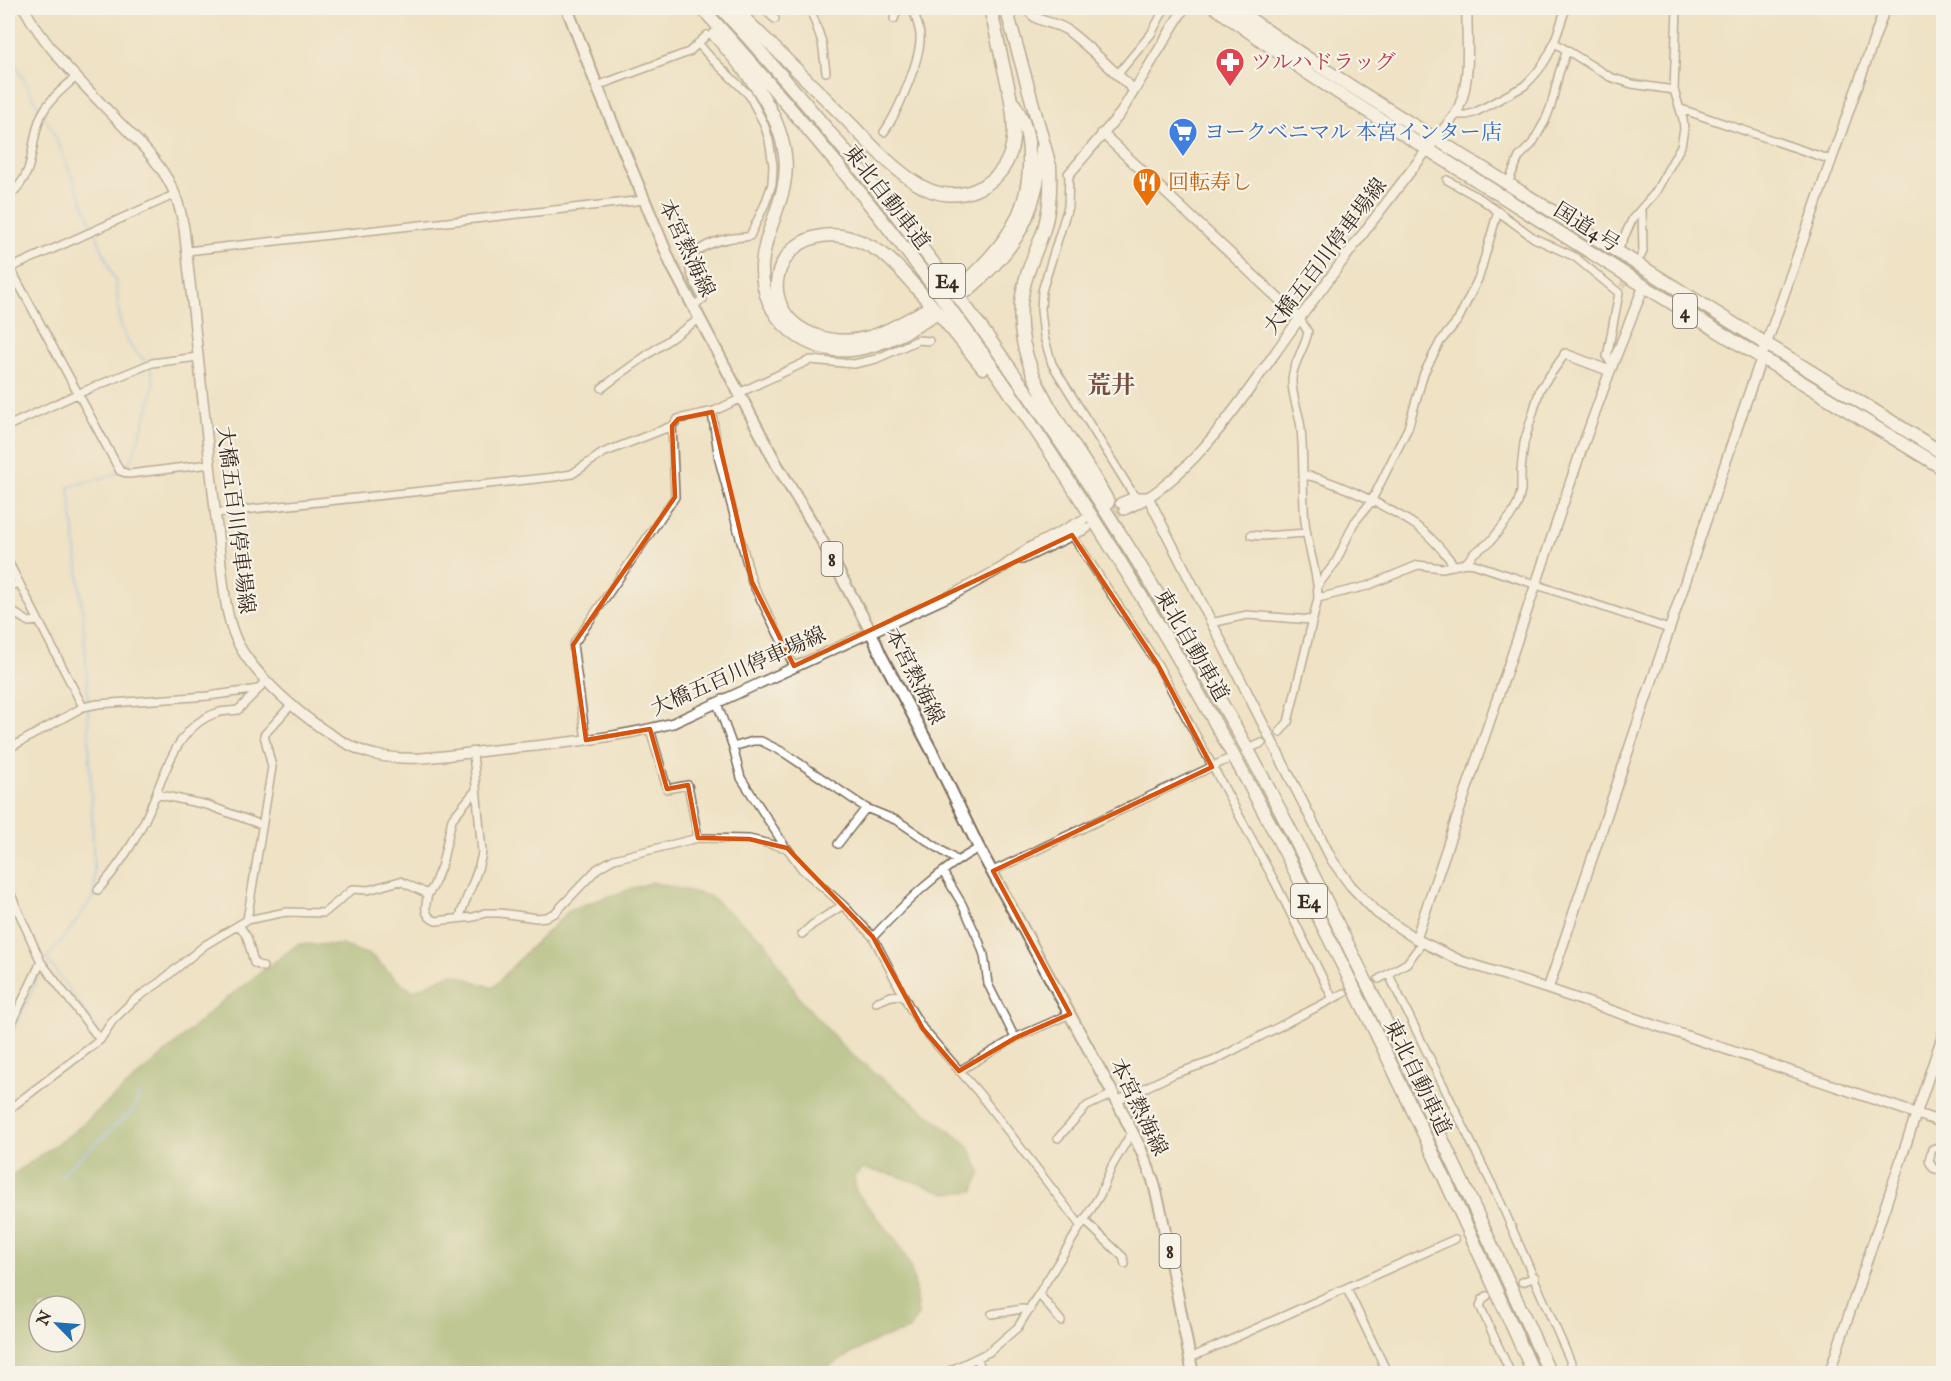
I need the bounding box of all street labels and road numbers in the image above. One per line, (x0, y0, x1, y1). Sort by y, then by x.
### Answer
street label: 東北自動車道 (836, 140, 935, 256)
street label: 大橋五百川停車場線 (1259, 173, 1394, 340)
street label: 本宮熱海線 (651, 195, 720, 302)
street label: 国道4号 (1548, 197, 1624, 259)
road number: E4 (929, 264, 965, 298)
road number: 4 (1673, 294, 1697, 328)
street label: 大橋五百川停車場線 (210, 425, 259, 616)
road number: 8 (822, 542, 842, 576)
street label: 東北自動車道 (1148, 584, 1234, 707)
street label: 大橋五百川停車場線 (647, 622, 830, 723)
street label: 本宮熱海線 (878, 624, 950, 730)
road number: E4 (1291, 884, 1327, 918)
street label: 東北自動車道 (1377, 1015, 1456, 1140)
street label: 本宮熱海線 (1103, 1055, 1173, 1161)
road number: 8 (1160, 1234, 1180, 1268)

